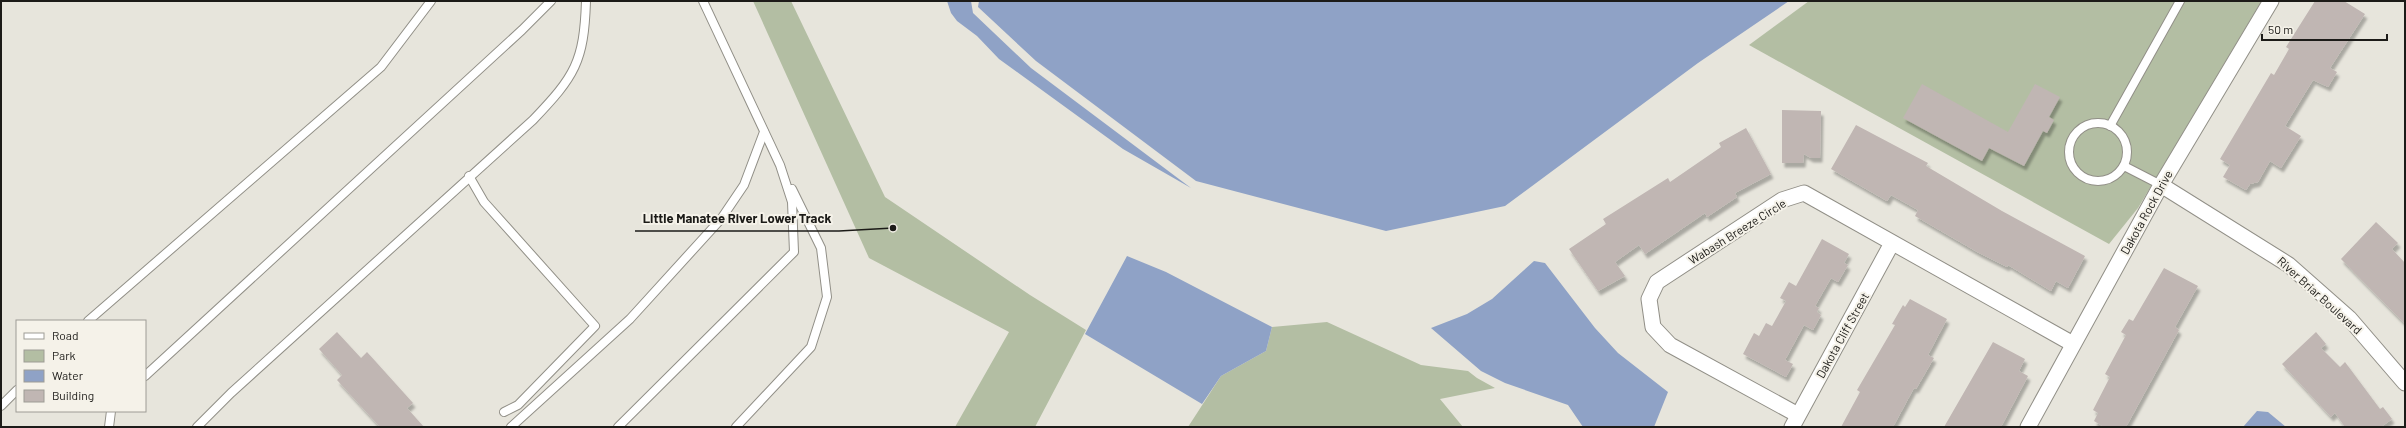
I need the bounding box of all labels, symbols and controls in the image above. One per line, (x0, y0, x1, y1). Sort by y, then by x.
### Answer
scale bar (2262, 16, 2387, 42)
text: 50 m (2268, 22, 2293, 36)
street label: Dakota Rock Drive (2117, 168, 2175, 256)
street label: Wabash Breeze Circle (1686, 195, 1788, 267)
callout: Little Manatee River Lower Track (635, 206, 839, 231)
text: Little Manatee River Lower Track (643, 210, 831, 226)
street label: River Briar Boulevard (2275, 253, 2365, 337)
street label: Dakota Cliff Street (1813, 290, 1871, 380)
legend (16, 320, 146, 412)
text: Road (52, 328, 79, 342)
text: Park (52, 348, 76, 362)
text: Water (52, 368, 84, 382)
text: Building (52, 388, 94, 402)

